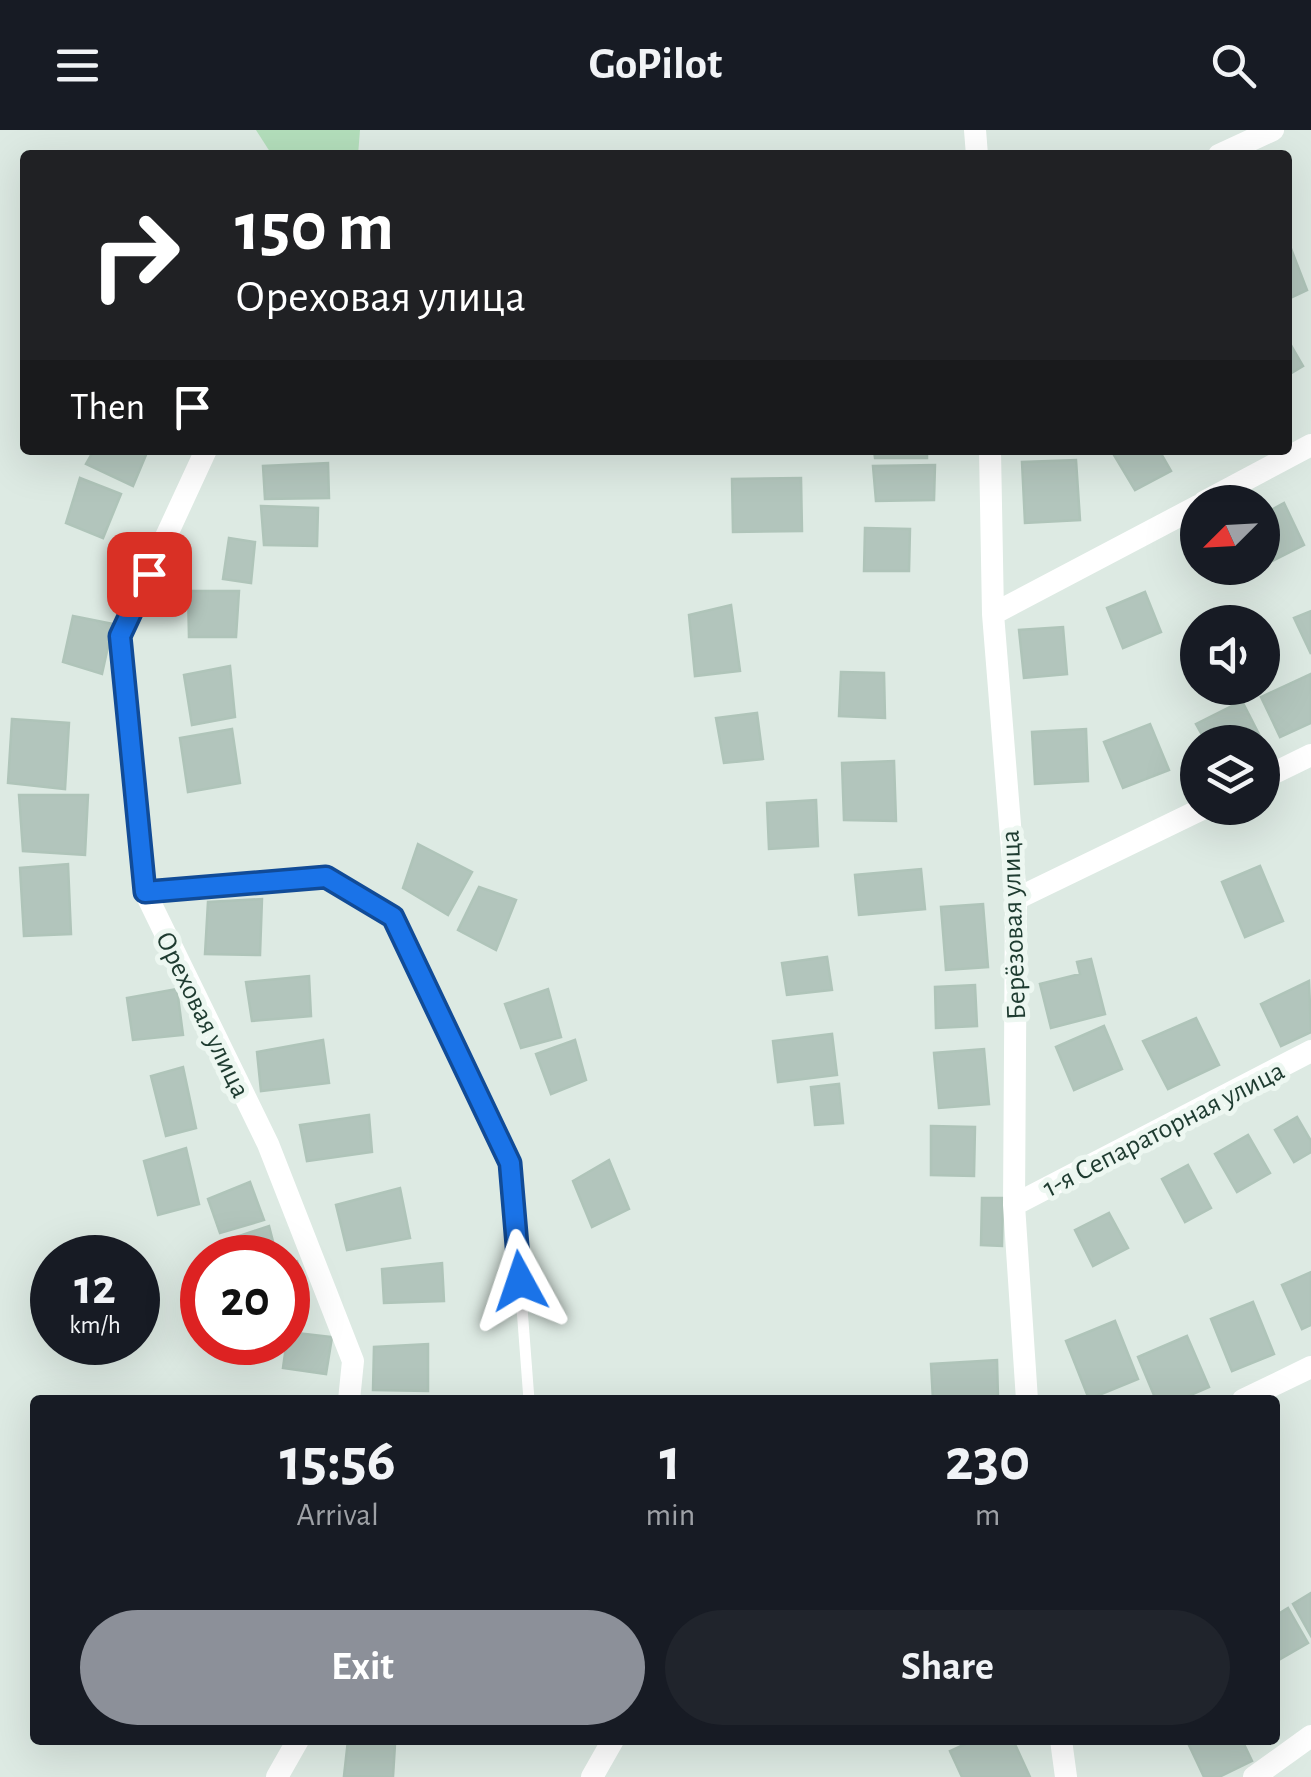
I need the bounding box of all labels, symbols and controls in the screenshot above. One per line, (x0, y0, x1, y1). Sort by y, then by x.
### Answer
icon: menu (50, 38, 105, 93)
icon: search (1206, 38, 1261, 93)
text: GoPilot (589, 42, 722, 87)
icon: right (70, 190, 200, 320)
text: 150 m (235, 193, 394, 263)
text: Ореховая улица (235, 275, 526, 320)
icon: arrive (165, 380, 220, 435)
text: Then (70, 389, 145, 427)
north arrow (1180, 485, 1280, 585)
map controls (1180, 485, 1280, 825)
pin (107, 532, 192, 617)
icon: arrive (122, 547, 177, 602)
button: sound (1180, 605, 1280, 705)
button: layers (1180, 725, 1280, 825)
street label: Берёзовая улица (997, 829, 1031, 1020)
street label: Ореховая улица (150, 927, 255, 1103)
street label: 1-я Сепараторная улица (1039, 1057, 1289, 1203)
position arrow (468, 1229, 572, 1333)
speed limit sign: 20 (180, 1235, 310, 1365)
text: 12 (74, 1263, 116, 1313)
text: km/h (69, 1313, 121, 1338)
text: 15:56 (280, 1431, 396, 1491)
text: 1 (660, 1431, 681, 1491)
text: 230 (945, 1431, 1030, 1491)
text: Arrival (297, 1499, 379, 1531)
text: min (645, 1499, 695, 1531)
text: m (975, 1499, 1000, 1531)
button: Exit (80, 1610, 645, 1725)
button: Share (665, 1610, 1230, 1725)

